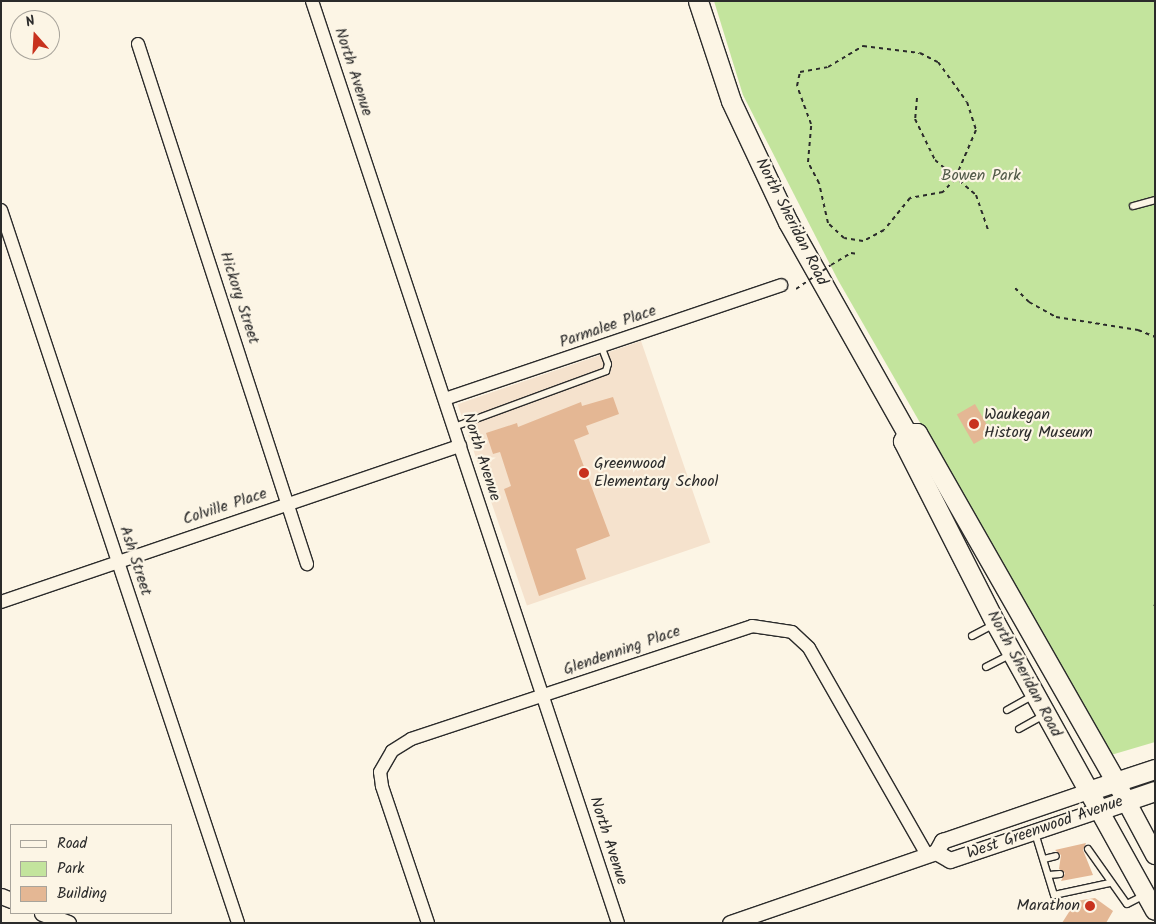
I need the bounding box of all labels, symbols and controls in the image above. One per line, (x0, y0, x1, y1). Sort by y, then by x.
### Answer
north arrow (10, 10, 60, 60)
text: N (23, 10, 38, 34)
street label: North Avenue (330, 25, 376, 119)
street label: North Sheridan Road (751, 155, 831, 289)
park label: Bowen Park (941, 166, 1021, 186)
street label: Hickory Street (215, 249, 263, 347)
street label: Parmalee Place (557, 301, 659, 353)
place label: Waukegan History Museum (984, 405, 1093, 443)
street label: North Avenue (458, 410, 504, 504)
marker: Waukegan History Museum (968, 418, 980, 430)
place label: Greenwood Elementary School (594, 454, 718, 492)
marker: Greenwood Elementary School (578, 467, 590, 479)
street label: Colville Place (181, 484, 269, 530)
street label: Ash Street (115, 524, 155, 598)
street label: North Sheridan Road (983, 607, 1065, 741)
street label: Glendenning Place (561, 622, 683, 680)
street label: West Greenwood Avenue (964, 792, 1126, 864)
street label: North Avenue (585, 794, 631, 888)
legend (10, 824, 172, 914)
text: Road (57, 832, 87, 856)
text: Park (57, 857, 84, 881)
text: Building (57, 882, 107, 906)
place label: Marathon (1017, 896, 1080, 916)
marker: Marathon (1084, 900, 1096, 912)

